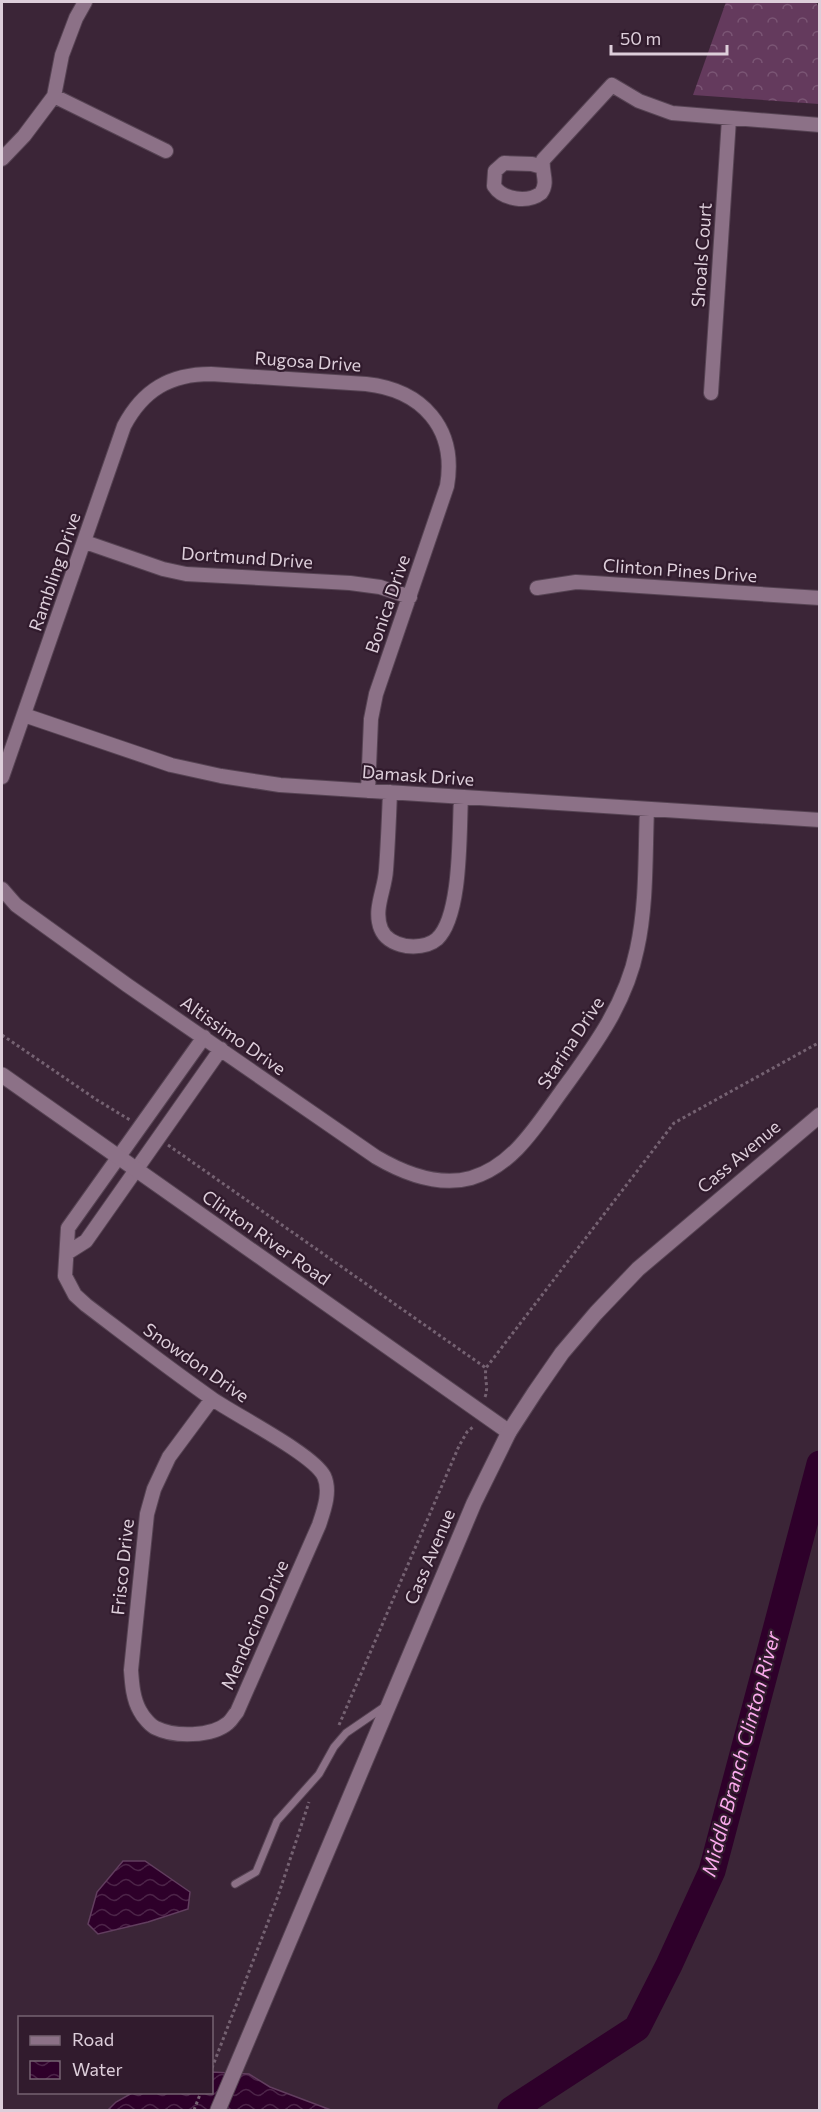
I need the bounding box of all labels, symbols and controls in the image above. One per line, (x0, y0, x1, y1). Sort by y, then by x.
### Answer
scale bar (611, 18, 726, 56)
text: 50 m (620, 27, 661, 49)
street label: Shoals Court (686, 202, 716, 308)
street label: Rugosa Drive (254, 346, 362, 376)
street label: Rambling Drive (23, 509, 85, 634)
street label: Dortmund Drive (180, 541, 314, 573)
street label: Bonica Drive (360, 552, 414, 656)
street label: Clinton Pines Drive (602, 554, 758, 586)
street label: Damask Drive (361, 760, 475, 790)
street label: Altissimo Drive (177, 991, 290, 1080)
street label: Starina Drive (532, 992, 608, 1093)
street label: Cass Avenue (692, 1115, 784, 1197)
street label: Clinton River Road (198, 1185, 335, 1290)
street label: Snowdon Drive (140, 1318, 254, 1407)
street label: Cass Avenue (399, 1506, 459, 1608)
street label: Frisco Drive (106, 1518, 138, 1616)
street label: Mendocino Drive (216, 1556, 293, 1693)
water label: Middle Branch Clinton River (696, 1628, 785, 1879)
legend (18, 2016, 213, 2094)
text: Road (72, 2028, 114, 2050)
text: Water (72, 2058, 123, 2080)

